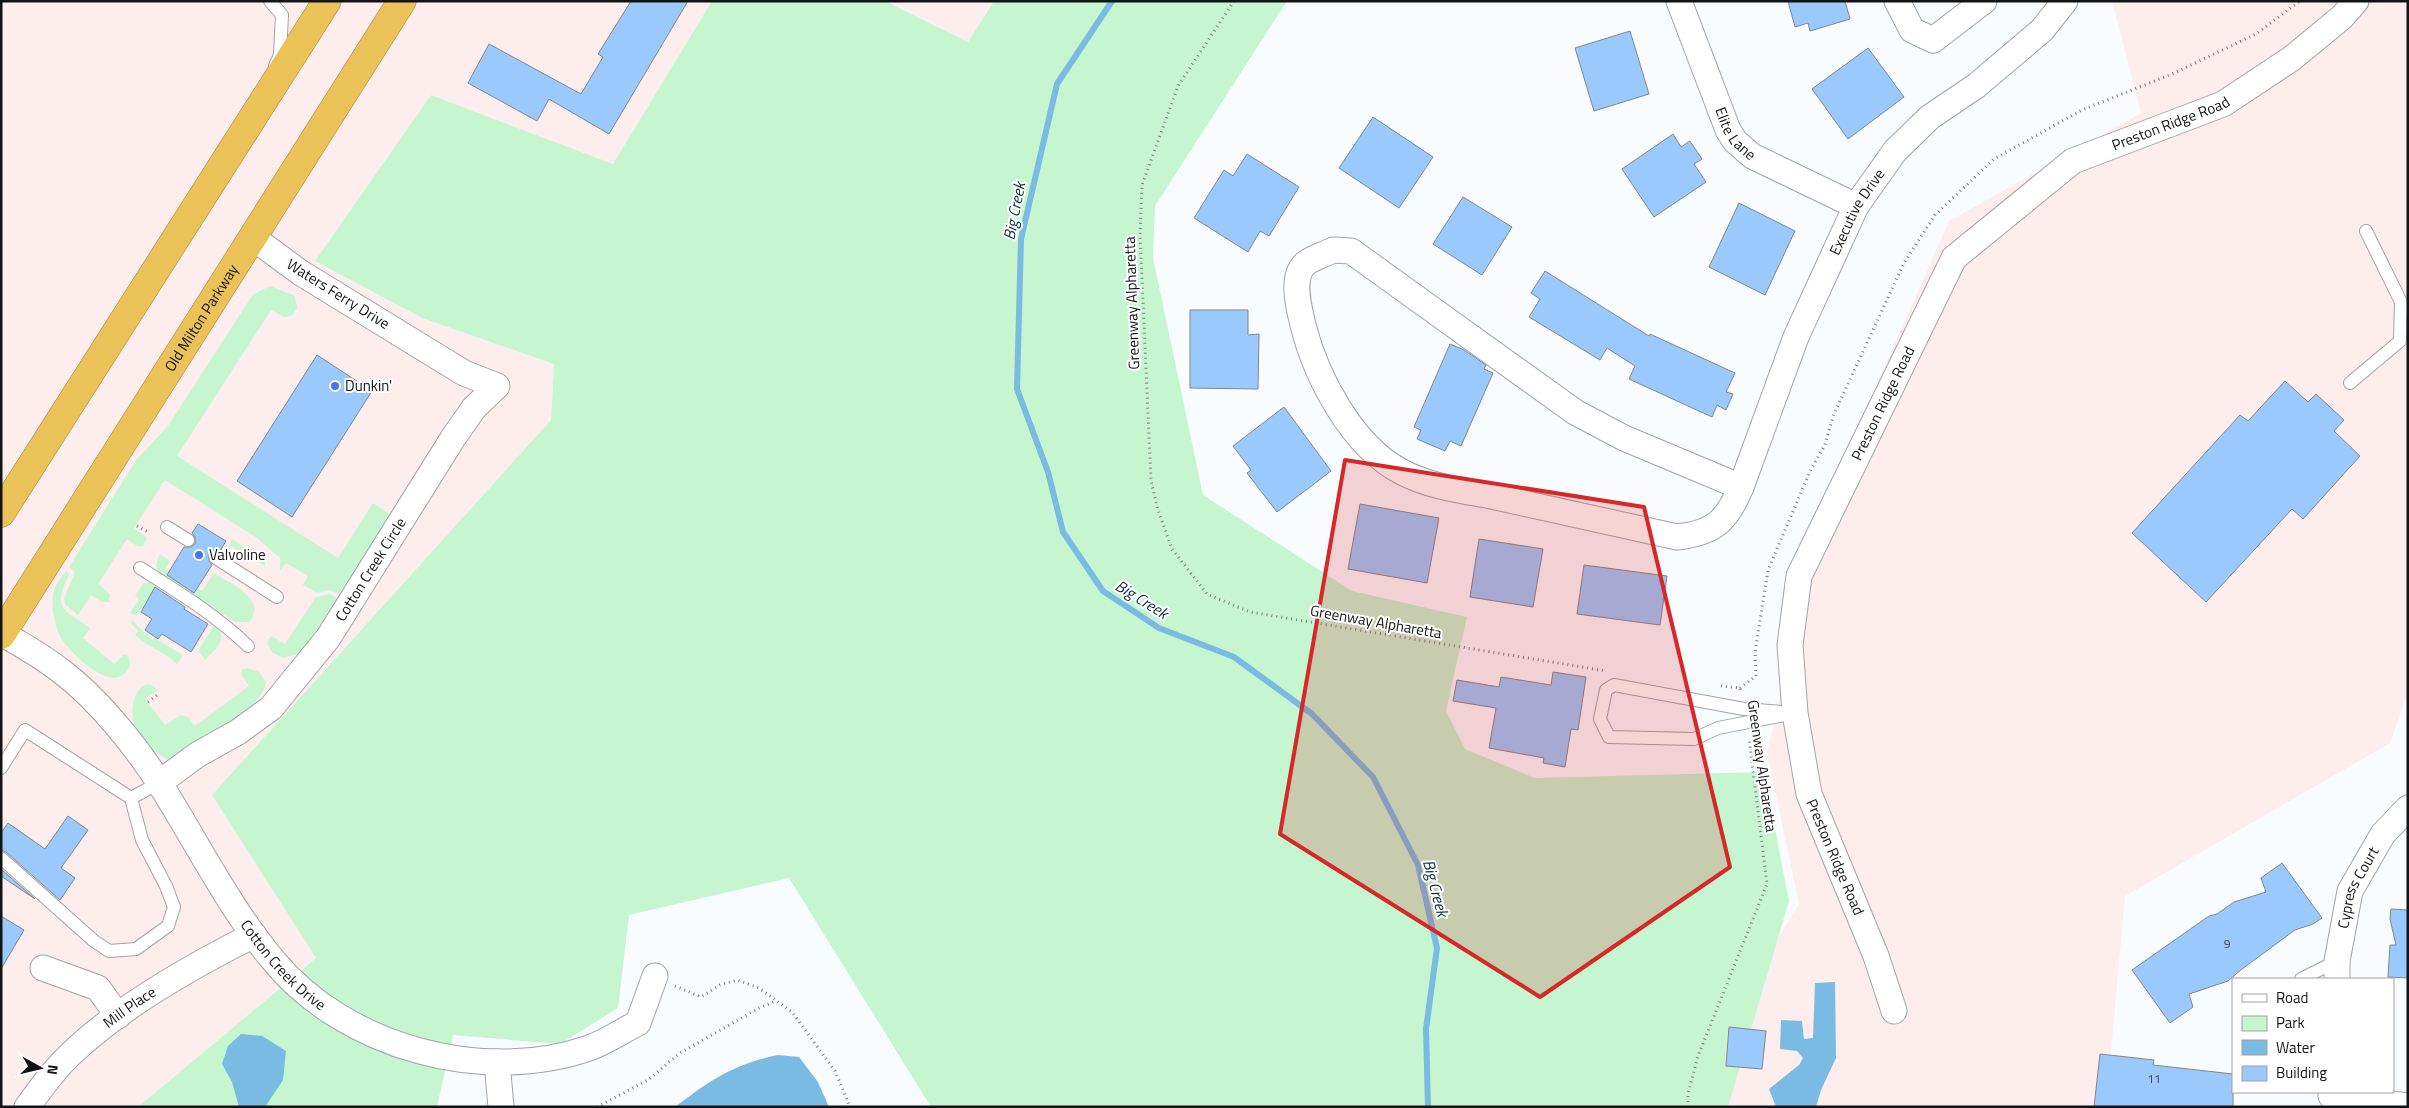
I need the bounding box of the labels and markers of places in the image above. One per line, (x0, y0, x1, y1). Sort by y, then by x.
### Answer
place label: Dunkin' (345, 374, 392, 397)
marker: Dunkin' (329, 380, 341, 392)
place label: Valvoline (209, 543, 266, 566)
marker: Valvoline (193, 549, 205, 561)

